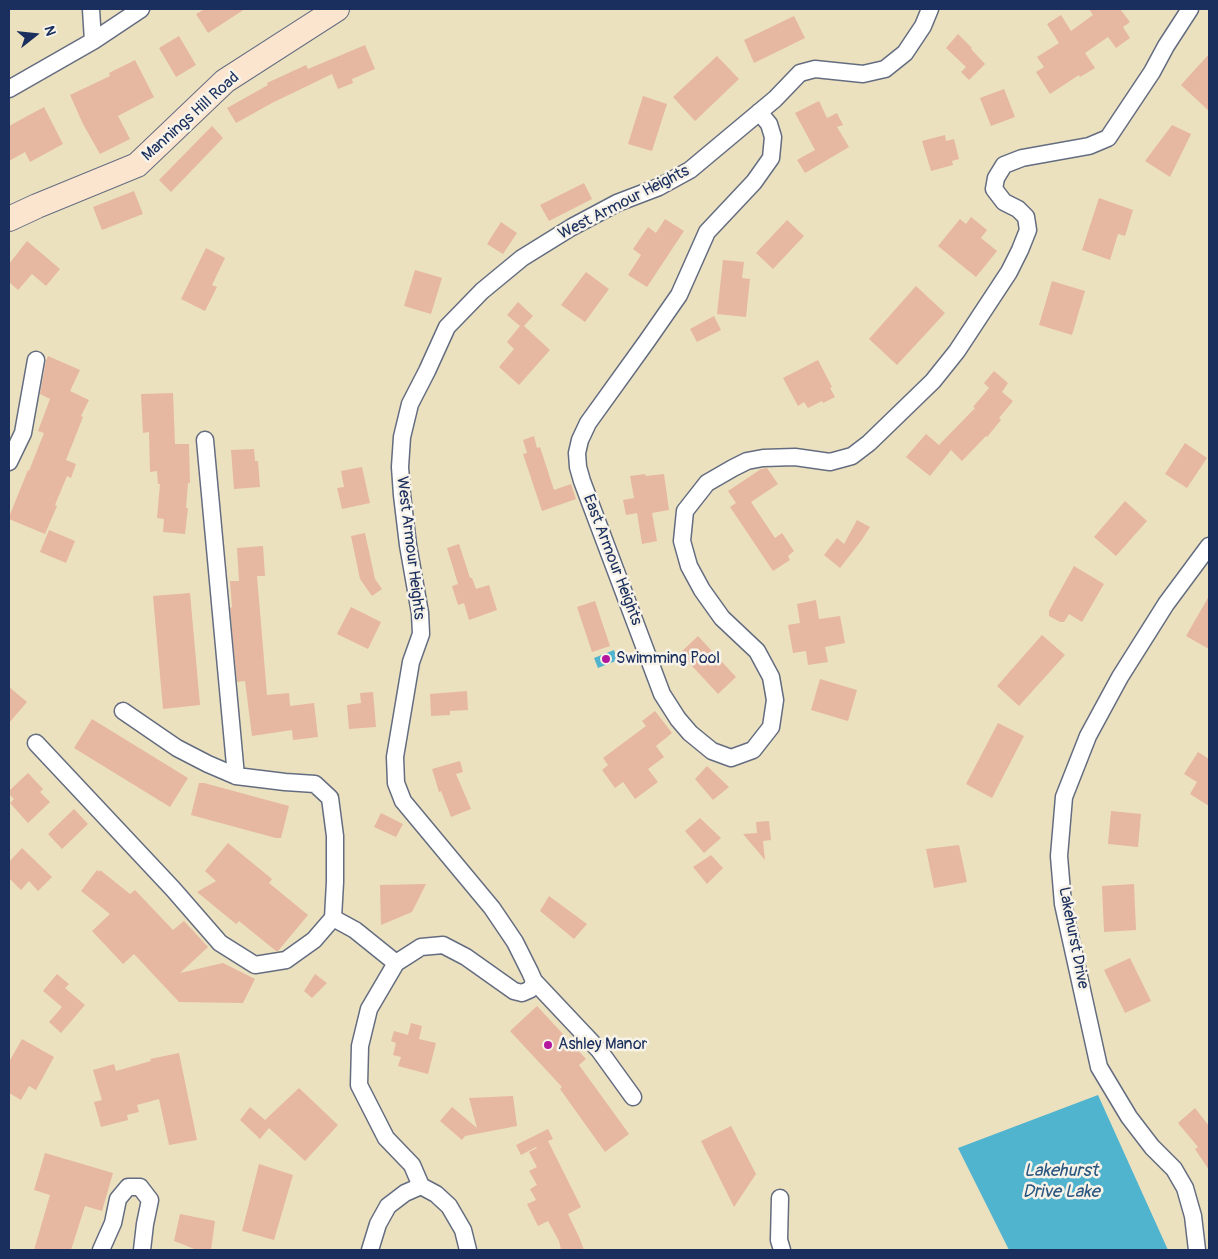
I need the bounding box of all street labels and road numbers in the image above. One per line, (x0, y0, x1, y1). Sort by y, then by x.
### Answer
street label: Mannings Hill Road (138, 68, 244, 166)
street label: West Armour Heights (555, 162, 693, 244)
street label: West Armour Heights (392, 475, 428, 621)
street label: East Armour Heights (578, 492, 646, 628)
street label: Lakehurst Drive (1054, 885, 1092, 991)

